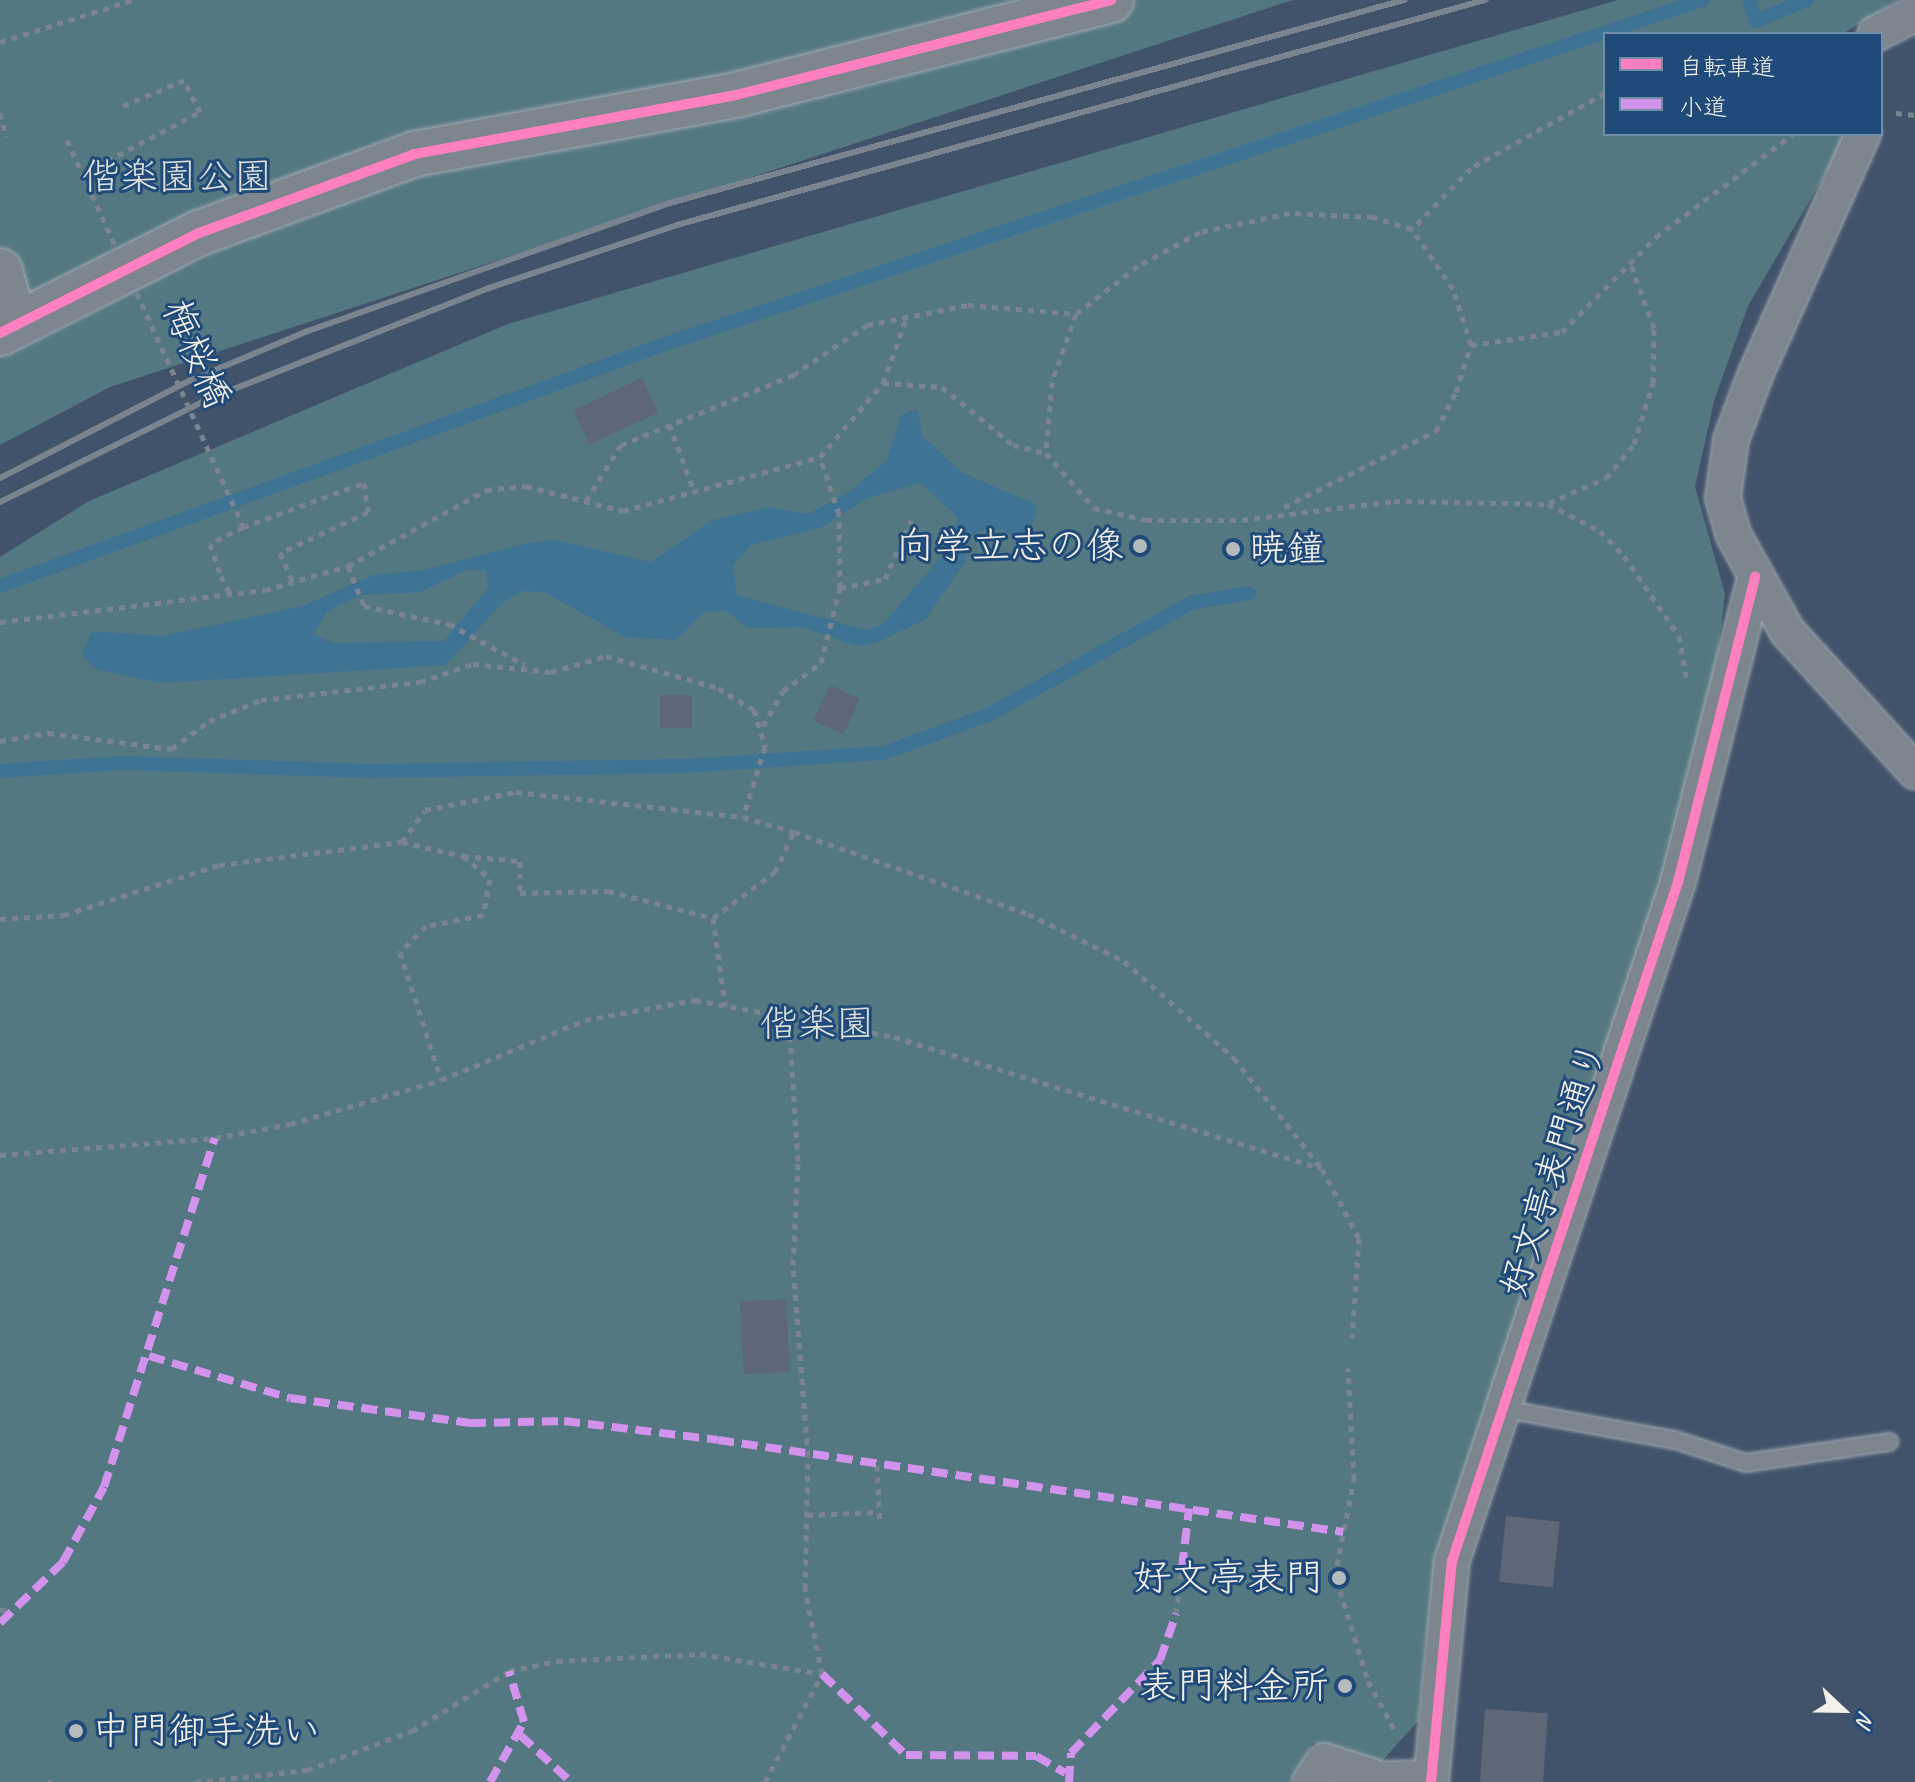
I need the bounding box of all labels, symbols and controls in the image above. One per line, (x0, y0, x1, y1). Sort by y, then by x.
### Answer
legend (1603, 32, 1883, 136)
text: 自転車道 (1679, 52, 1775, 82)
text: 小道 (1679, 92, 1727, 122)
park label: 偕楽園公園 (82, 154, 272, 200)
street label: 梅桜橋 (153, 293, 241, 415)
place label: 向学立志の像 (896, 523, 1124, 569)
place label: 暁鐘 (1249, 526, 1325, 572)
marker: 向学立志の像 (1131, 537, 1149, 555)
marker: 暁鐘 (1224, 540, 1242, 558)
park label: 偕楽園 (760, 1001, 874, 1047)
street label: 好文亭表門通り (1490, 1035, 1616, 1303)
place label: 好文亭表門 (1133, 1555, 1323, 1601)
marker: 好文亭表門 (1330, 1569, 1348, 1587)
place label: 表門料金所 (1139, 1663, 1329, 1709)
north arrow (1803, 1670, 1883, 1750)
marker: 表門料金所 (1336, 1677, 1354, 1695)
text: N (1850, 1707, 1881, 1731)
place label: 中門御手洗い (92, 1708, 320, 1754)
marker: 中門御手洗い (67, 1722, 85, 1740)

